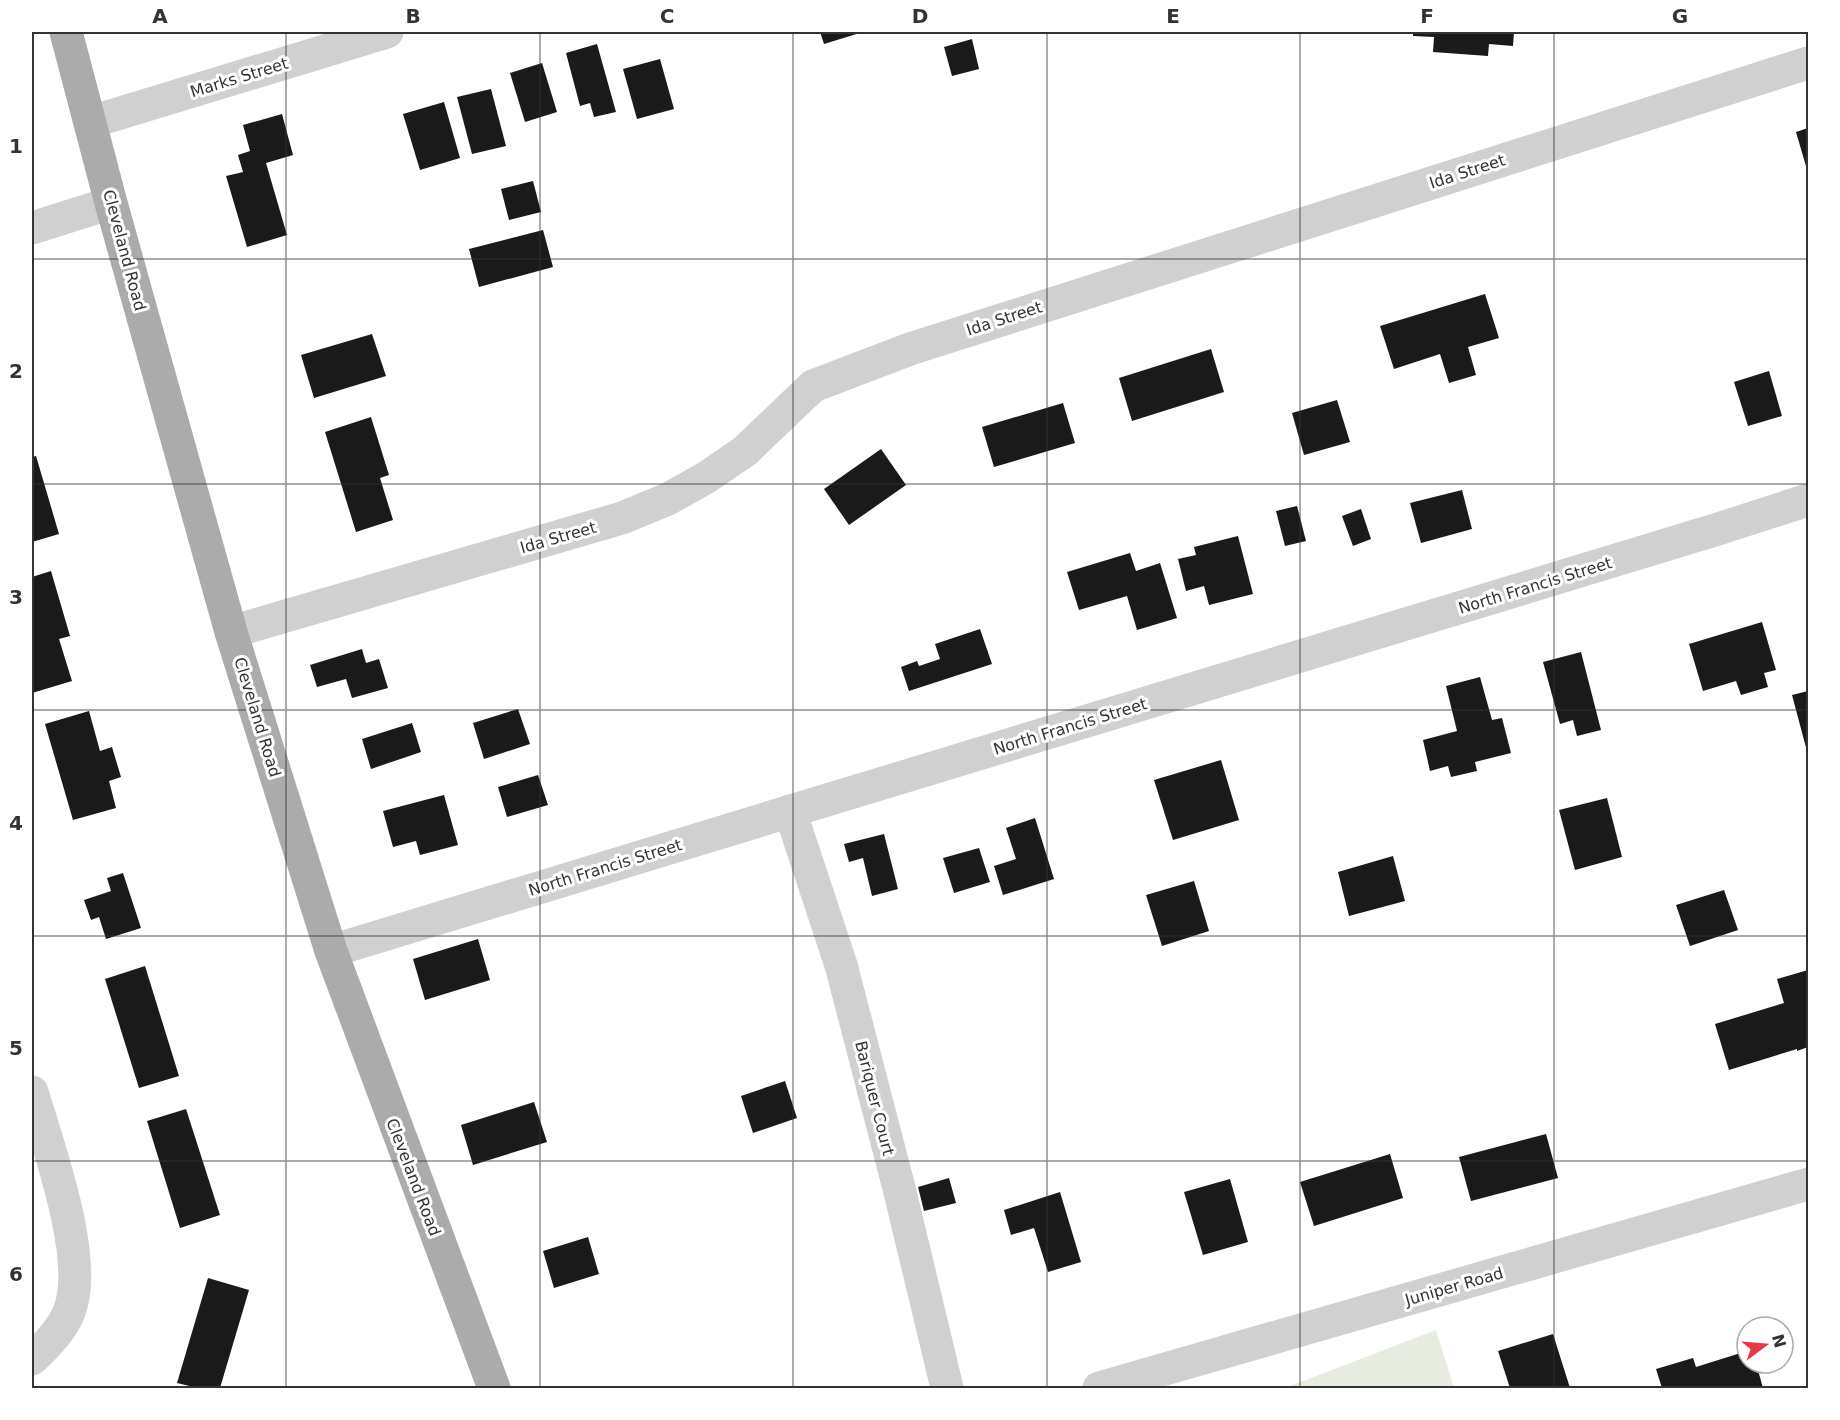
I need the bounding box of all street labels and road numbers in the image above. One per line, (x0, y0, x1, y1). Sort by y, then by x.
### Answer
street label: Marks Street (188, 54, 290, 101)
street label: Ida Street (1427, 150, 1507, 193)
street label: Cleveland Road (99, 188, 150, 313)
street label: Ida Street (964, 297, 1044, 340)
street label: Ida Street (518, 518, 598, 557)
street label: North Francis Street (1456, 553, 1614, 618)
street label: Cleveland Road (230, 655, 285, 779)
street label: North Francis Street (991, 694, 1149, 759)
street label: North Francis Street (526, 835, 684, 900)
street label: Bariquer Court (851, 1039, 898, 1157)
street label: Cleveland Road (382, 1116, 445, 1239)
street label: Juniper Road (1402, 1263, 1505, 1310)

